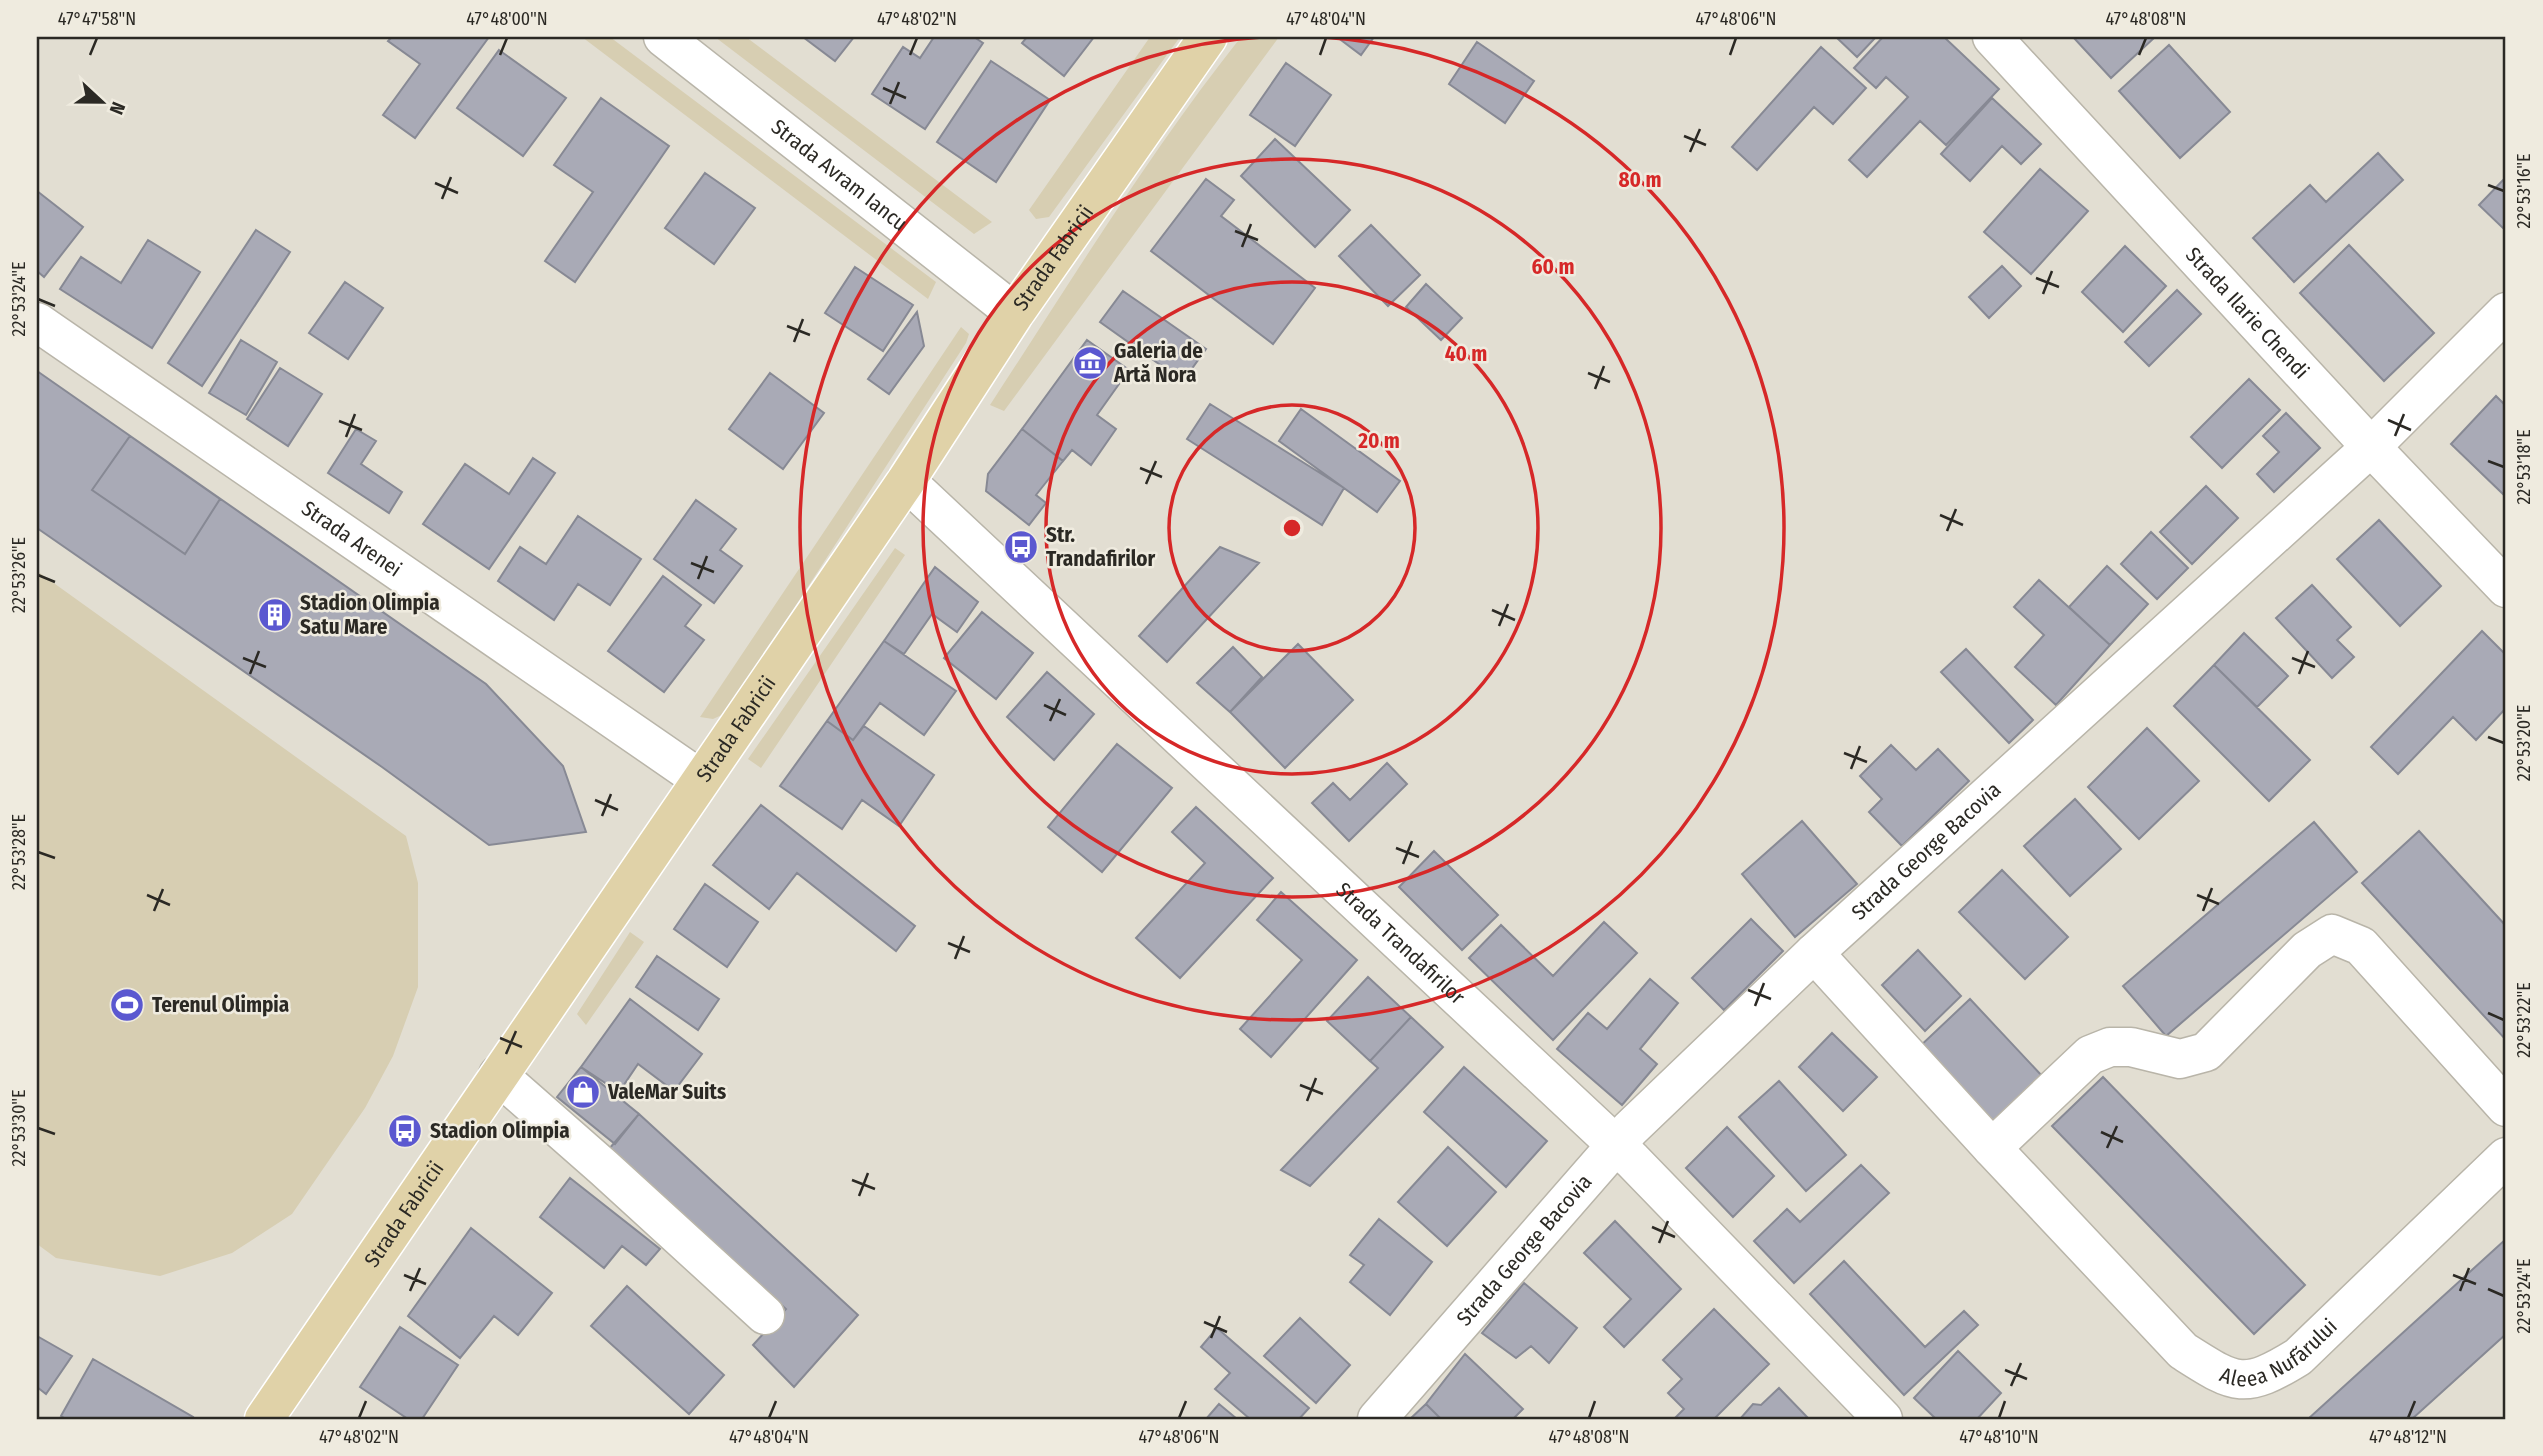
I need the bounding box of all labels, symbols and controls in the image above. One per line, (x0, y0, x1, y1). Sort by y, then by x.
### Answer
text: 47°47'58"N (58, 8, 136, 30)
text: 47°48'00"N (466, 8, 548, 30)
text: 47°48'02"N (877, 8, 957, 30)
text: 47°48'04"N (1286, 8, 1366, 30)
text: 47°48'06"N (1696, 8, 1776, 30)
text: 47°48'08"N (2105, 8, 2187, 30)
north arrow (66, 66, 136, 136)
text: N (105, 99, 130, 118)
street label: Strada Avram Iancu (766, 114, 913, 237)
text: 22°53'16"E (2513, 153, 2535, 229)
text: 80 m (1619, 167, 1661, 193)
street label: Strada Fabricii (1008, 200, 1099, 316)
street label: Strada Ilarie Chendi (2180, 242, 2314, 384)
text: 60 m (1532, 254, 1574, 280)
text: 22°53'24"E (8, 262, 30, 336)
place label: Galeria de Artă Nora (1113, 338, 1203, 388)
text: 40 m (1445, 341, 1487, 367)
museum icon: Galeria de Artă Nora (1071, 344, 1109, 382)
text: 20 m (1357, 428, 1400, 454)
text: 22°53'18"E (2513, 429, 2535, 505)
street label: Strada Arenei (297, 495, 407, 582)
centre of rings (1280, 516, 1304, 540)
place label: Str. Trandafirilor (1046, 522, 1156, 572)
bus stop icon: Str. Trandafirilor (1002, 528, 1040, 566)
text: 22°53'26"E (8, 537, 30, 613)
place label: Stadion Olimpia Satu Mare (300, 590, 440, 640)
building icon: Stadion Olimpia Satu Mare (256, 596, 294, 634)
street label: Strada Fabricii (691, 671, 781, 787)
text: 22°53'20"E (2513, 705, 2535, 781)
street label: Strada George Bacovia (1846, 777, 2006, 925)
text: 22°53'28"E (8, 814, 30, 890)
street label: Strada Trandafirilor (1331, 877, 1471, 1010)
text: 22°53'22"E (2513, 982, 2535, 1058)
sports icon: Terenul Olimpia (108, 986, 146, 1024)
place label: Terenul Olimpia (152, 992, 289, 1018)
shop icon: ValeMar Suits (564, 1073, 602, 1111)
place label: ValeMar Suits (607, 1079, 726, 1105)
text: 22°53'30"E (8, 1090, 30, 1166)
bus stop icon: Stadion Olimpia (386, 1112, 424, 1150)
place label: Stadion Olimpia (430, 1118, 570, 1144)
street label: Strada Fabricii (359, 1156, 449, 1272)
street label: Strada George Bacovia (1451, 1169, 1597, 1331)
text: 22°53'24"E (2513, 1259, 2535, 1333)
street label: Aleea Nufărului (2216, 1313, 2343, 1393)
text: 47°48'02"N (319, 1426, 399, 1448)
text: 47°48'04"N (729, 1426, 809, 1448)
text: 47°48'06"N (1139, 1426, 1219, 1448)
text: 47°48'08"N (1548, 1426, 1630, 1448)
text: 47°48'10"N (1959, 1426, 2039, 1448)
text: 47°48'12"N (2369, 1426, 2447, 1448)

